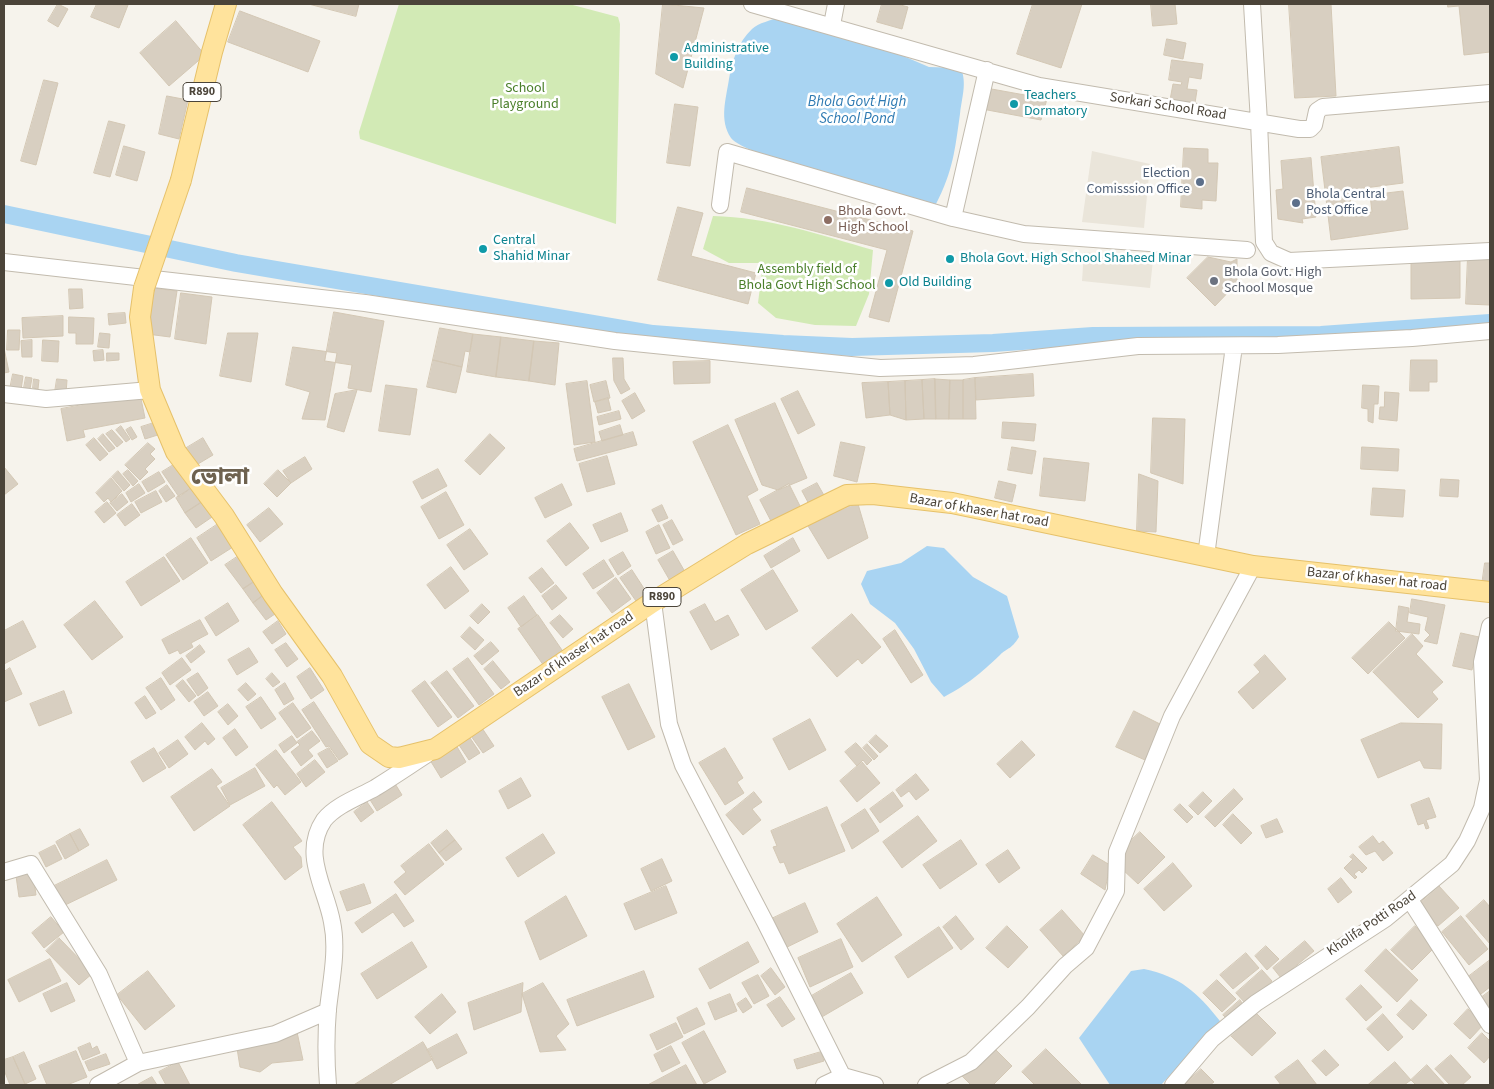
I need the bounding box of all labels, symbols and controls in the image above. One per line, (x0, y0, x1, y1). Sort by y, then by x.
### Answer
place label: Administrative Building (684, 41, 769, 74)
marker: Administrative Building (668, 51, 680, 63)
park label: School Playground (491, 81, 559, 114)
road number: R890 (183, 82, 221, 101)
place label: Teachers Dormatory (1024, 88, 1087, 120)
street label: Sorkari School Road (1108, 89, 1228, 125)
water label: Bhola Govt High School Pond (808, 94, 906, 129)
marker: Teachers Dormatory (1008, 98, 1020, 110)
place label: Election Comisssion Office (1086, 166, 1190, 198)
marker: Election Comisssion Office (1194, 176, 1206, 188)
place label: Bhola Central Post Office (1306, 187, 1385, 220)
marker: Bhola Central Post Office (1290, 197, 1302, 209)
place label: Bhola Govt. High School (838, 204, 908, 236)
marker: Bhola Govt. High School (822, 214, 834, 226)
place label: Central Shahid Minar (493, 233, 570, 266)
marker: Central Shahid Minar (477, 243, 489, 255)
place label: Bhola Govt. High School Shaheed Minar (960, 251, 1191, 267)
marker: Bhola Govt. High School Shaheed Minar (944, 253, 956, 265)
park label: Assembly field of Bhola Govt High School (738, 262, 876, 294)
place label: Bhola Govt. High School Mosque (1224, 265, 1322, 298)
place label: Old Building (899, 275, 971, 291)
marker: Bhola Govt. High School Mosque (1208, 275, 1220, 287)
marker: Old Building (883, 277, 895, 289)
district label: ভোলা (191, 465, 249, 493)
street label: Bazar of khaser hat road (908, 490, 1050, 532)
street label: Bazar of khaser hat road (1306, 564, 1448, 596)
road number: R890 (643, 588, 681, 606)
street label: Bazar of khaser hat road (511, 609, 637, 701)
street label: Kholifa Potti Road (1324, 888, 1420, 960)

